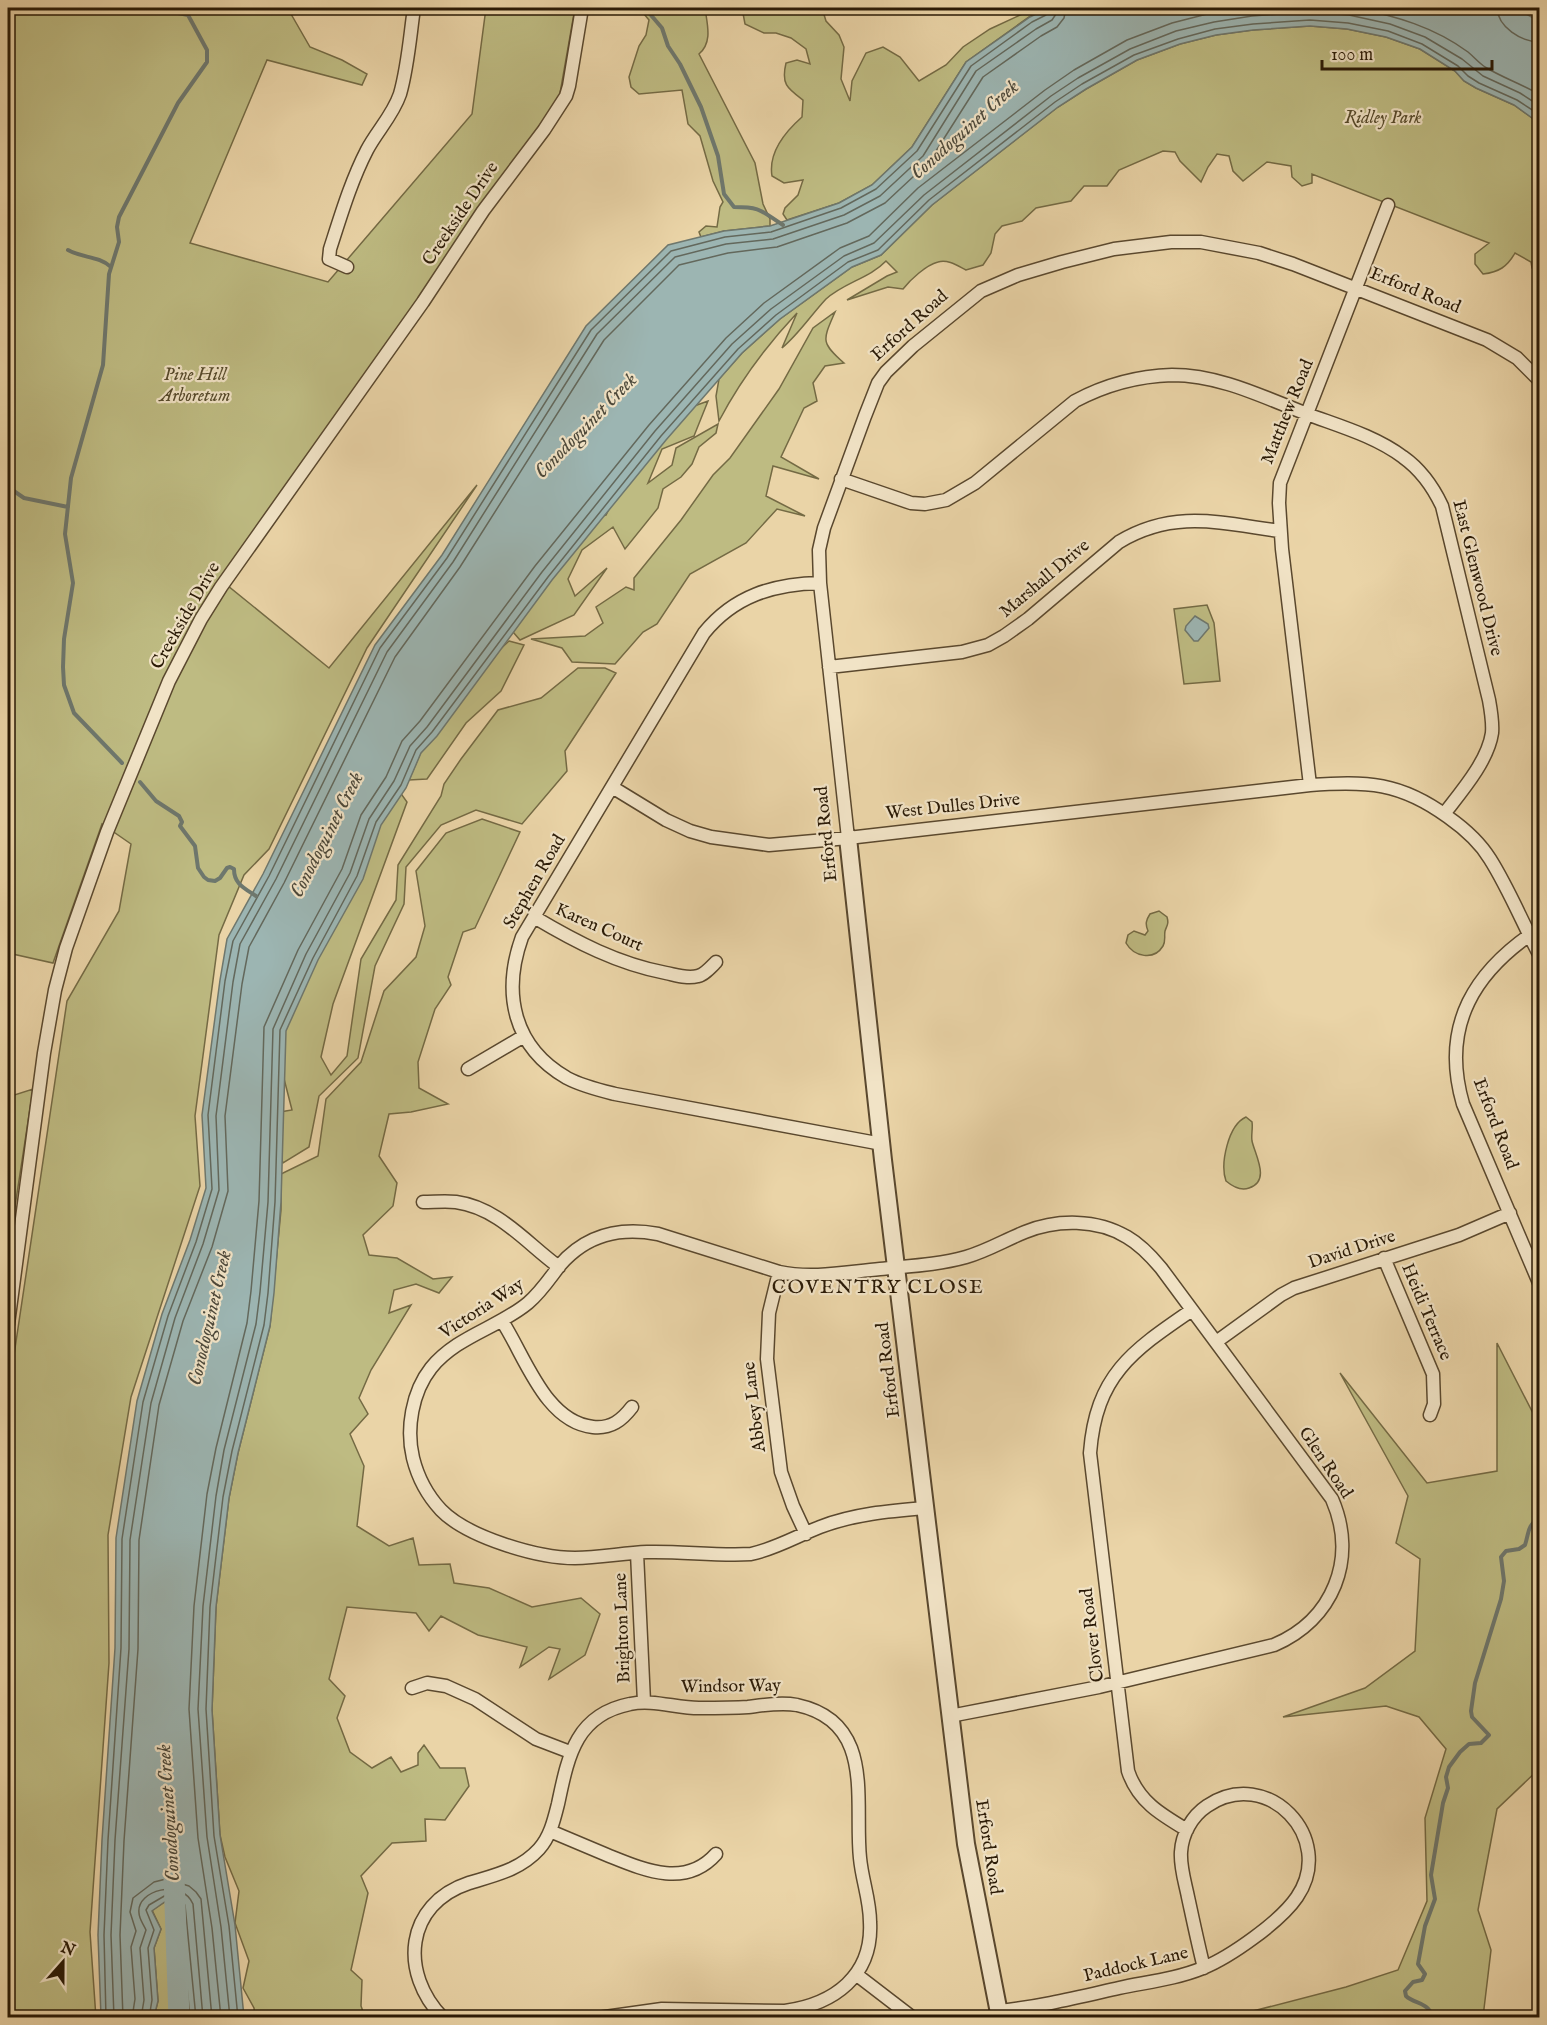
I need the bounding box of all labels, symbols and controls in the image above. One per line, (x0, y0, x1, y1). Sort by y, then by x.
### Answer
scale bar (1322, 33, 1492, 71)
text: 100 m (1331, 44, 1373, 67)
water label: Conodoguinet Creek (906, 75, 1025, 186)
park label: Ridley Park (1344, 107, 1422, 130)
street label: Creekside Drive (418, 158, 504, 270)
street label: Erford Road (1366, 262, 1464, 320)
street label: Erford Road (867, 285, 954, 367)
street label: Matthew Road (1256, 356, 1320, 468)
park label: Pine Hill Arboretum (158, 364, 230, 408)
water label: Conodoguinet Creek (529, 368, 643, 485)
street label: East Glenwood Drive (1446, 498, 1508, 658)
street label: Marshall Drive (995, 535, 1095, 623)
street label: Creekside Drive (146, 558, 226, 674)
water label: Conodoguinet Creek (285, 768, 370, 902)
street label: Erford Road (811, 785, 843, 883)
street label: West Dulles Drive (885, 789, 1021, 825)
street label: Stephen Road (499, 830, 571, 933)
street label: Karen Court (551, 898, 647, 958)
street label: Erford Road (1467, 1075, 1523, 1173)
street label: David Drive (1306, 1225, 1398, 1275)
water label: Conodoguinet Creek (182, 1248, 239, 1388)
street label: Heidi Terrace (1395, 1260, 1457, 1364)
street label: Victoria Way (435, 1273, 528, 1345)
district label: COVENTRY CLOSE (772, 1275, 984, 1300)
street label: Erford Road (872, 1321, 906, 1419)
street label: Abbey Lane (738, 1360, 772, 1455)
street label: Glen Road (1293, 1423, 1358, 1504)
street label: Brighton Lane (610, 1572, 636, 1684)
street label: Clover Road (1076, 1586, 1110, 1683)
street label: Windsor Way (681, 1675, 781, 1699)
water label: Conodoguinet Creek (152, 1743, 187, 1882)
street label: Erford Road (969, 1798, 1007, 1897)
north arrow (33, 1932, 93, 1992)
text: N (57, 1938, 78, 1962)
street label: Paddock Lane (1081, 1942, 1191, 1988)

